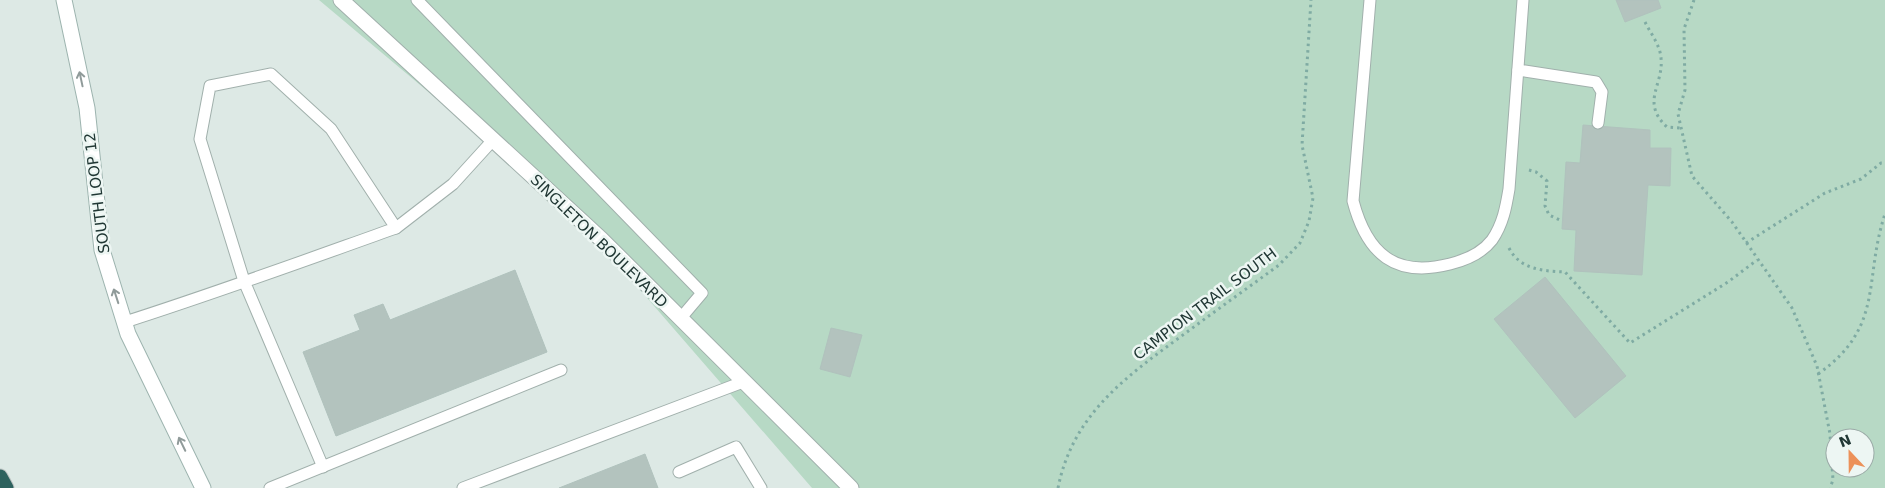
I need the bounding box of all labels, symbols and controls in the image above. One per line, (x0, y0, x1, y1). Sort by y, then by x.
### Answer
one-way arrow (75, 71, 85, 87)
street label: SOUTH LOOP 12 (81, 131, 113, 255)
street label: SINGLETON BOULEVARD (527, 171, 671, 311)
street label: CAMPION TRAIL SOUTH (1130, 244, 1280, 364)
one-way arrow (111, 288, 120, 304)
north arrow (1825, 428, 1875, 478)
text: N (1837, 431, 1854, 451)
one-way arrow (176, 437, 186, 452)

